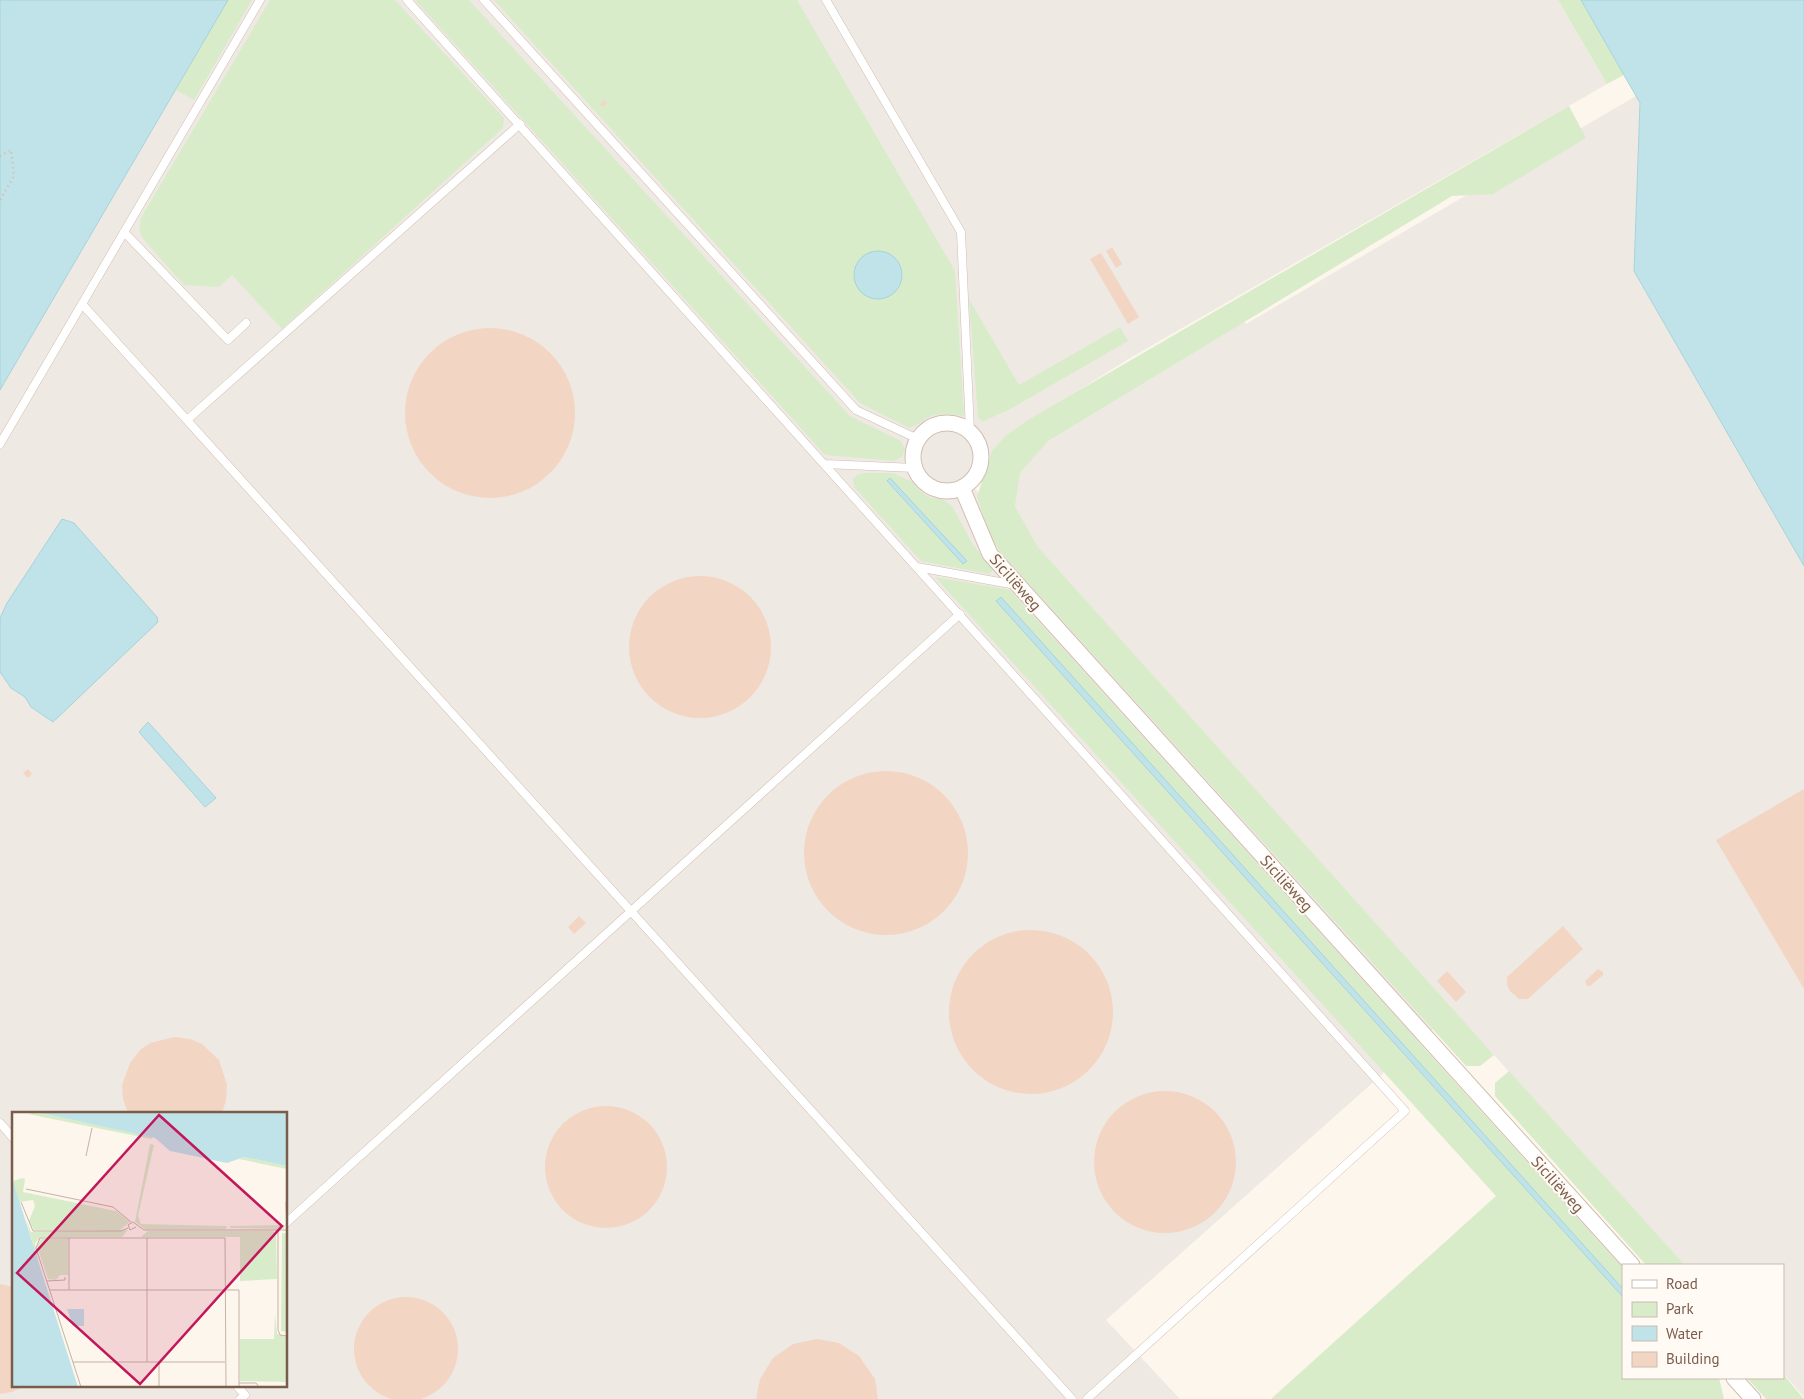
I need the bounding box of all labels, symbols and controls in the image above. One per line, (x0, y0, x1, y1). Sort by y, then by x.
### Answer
street label: Siciliëweg (986, 549, 1046, 615)
street label: Siciliëweg (1256, 851, 1318, 915)
inset map (12, 1112, 288, 1386)
street label: Siciliëweg (1527, 1152, 1589, 1216)
legend (1622, 1264, 1784, 1379)
text: Road (1666, 1274, 1698, 1293)
text: Park (1666, 1299, 1694, 1318)
text: Water (1666, 1324, 1703, 1343)
text: Building (1666, 1349, 1720, 1368)

